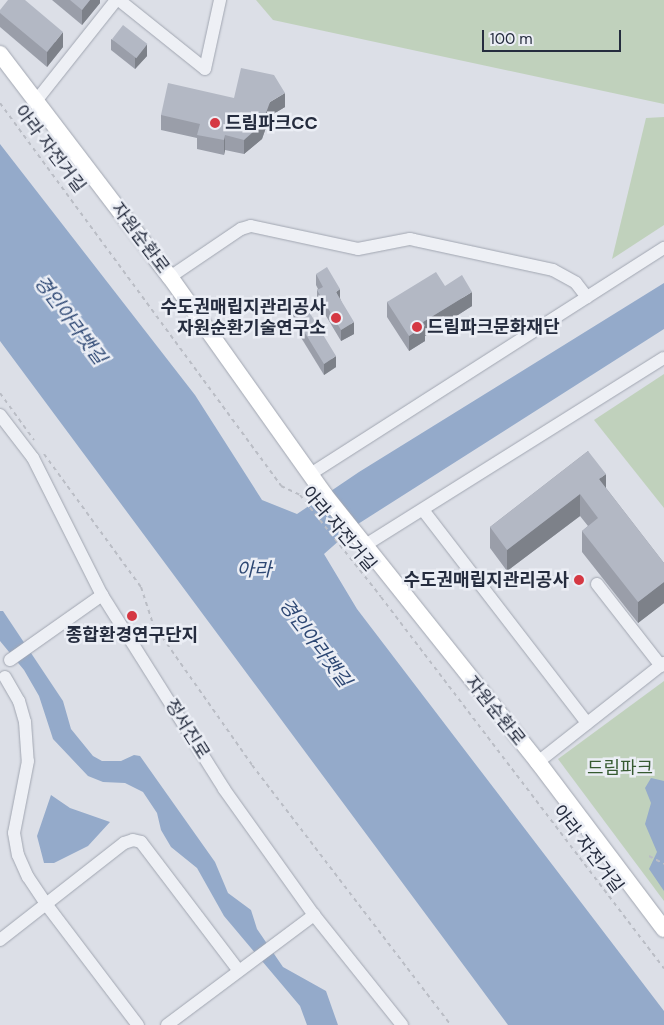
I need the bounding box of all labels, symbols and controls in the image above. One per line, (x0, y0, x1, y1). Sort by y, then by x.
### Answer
scale bar (484, 20, 623, 52)
text: 100 m (490, 29, 533, 49)
street label: 아라 자전거길 (10, 101, 90, 197)
place label: 드림파크CC (225, 112, 318, 134)
marker: 드림파크CC (209, 117, 221, 129)
street label: 자원순환로 (106, 198, 174, 278)
water label: 경인아라뱃길 (29, 271, 111, 369)
place label: 수도권매립지관리공사 자원순환기술연구소 (160, 297, 326, 340)
marker: 수도권매립지관리공사 자원순환기술연구소 (330, 312, 342, 324)
place label: 드림파크문화재단 (427, 316, 559, 338)
marker: 드림파크문화재단 (411, 321, 423, 333)
street label: 아라 자전거길 (297, 482, 381, 576)
water label: 아라 (237, 559, 271, 581)
place label: 수도권매립지관리공사 (403, 569, 569, 591)
marker: 수도권매립지관리공사 (573, 574, 585, 586)
water label: 경인아라뱃길 (274, 594, 356, 692)
marker: 종합환경연구단지 (126, 610, 138, 622)
place label: 종합환경연구단지 (66, 624, 198, 646)
street label: 자원순환로 (461, 672, 529, 750)
street label: 정서진로 (160, 695, 214, 763)
park label: 드림파크 (587, 757, 653, 779)
street label: 아라 자전거길 (548, 801, 628, 897)

